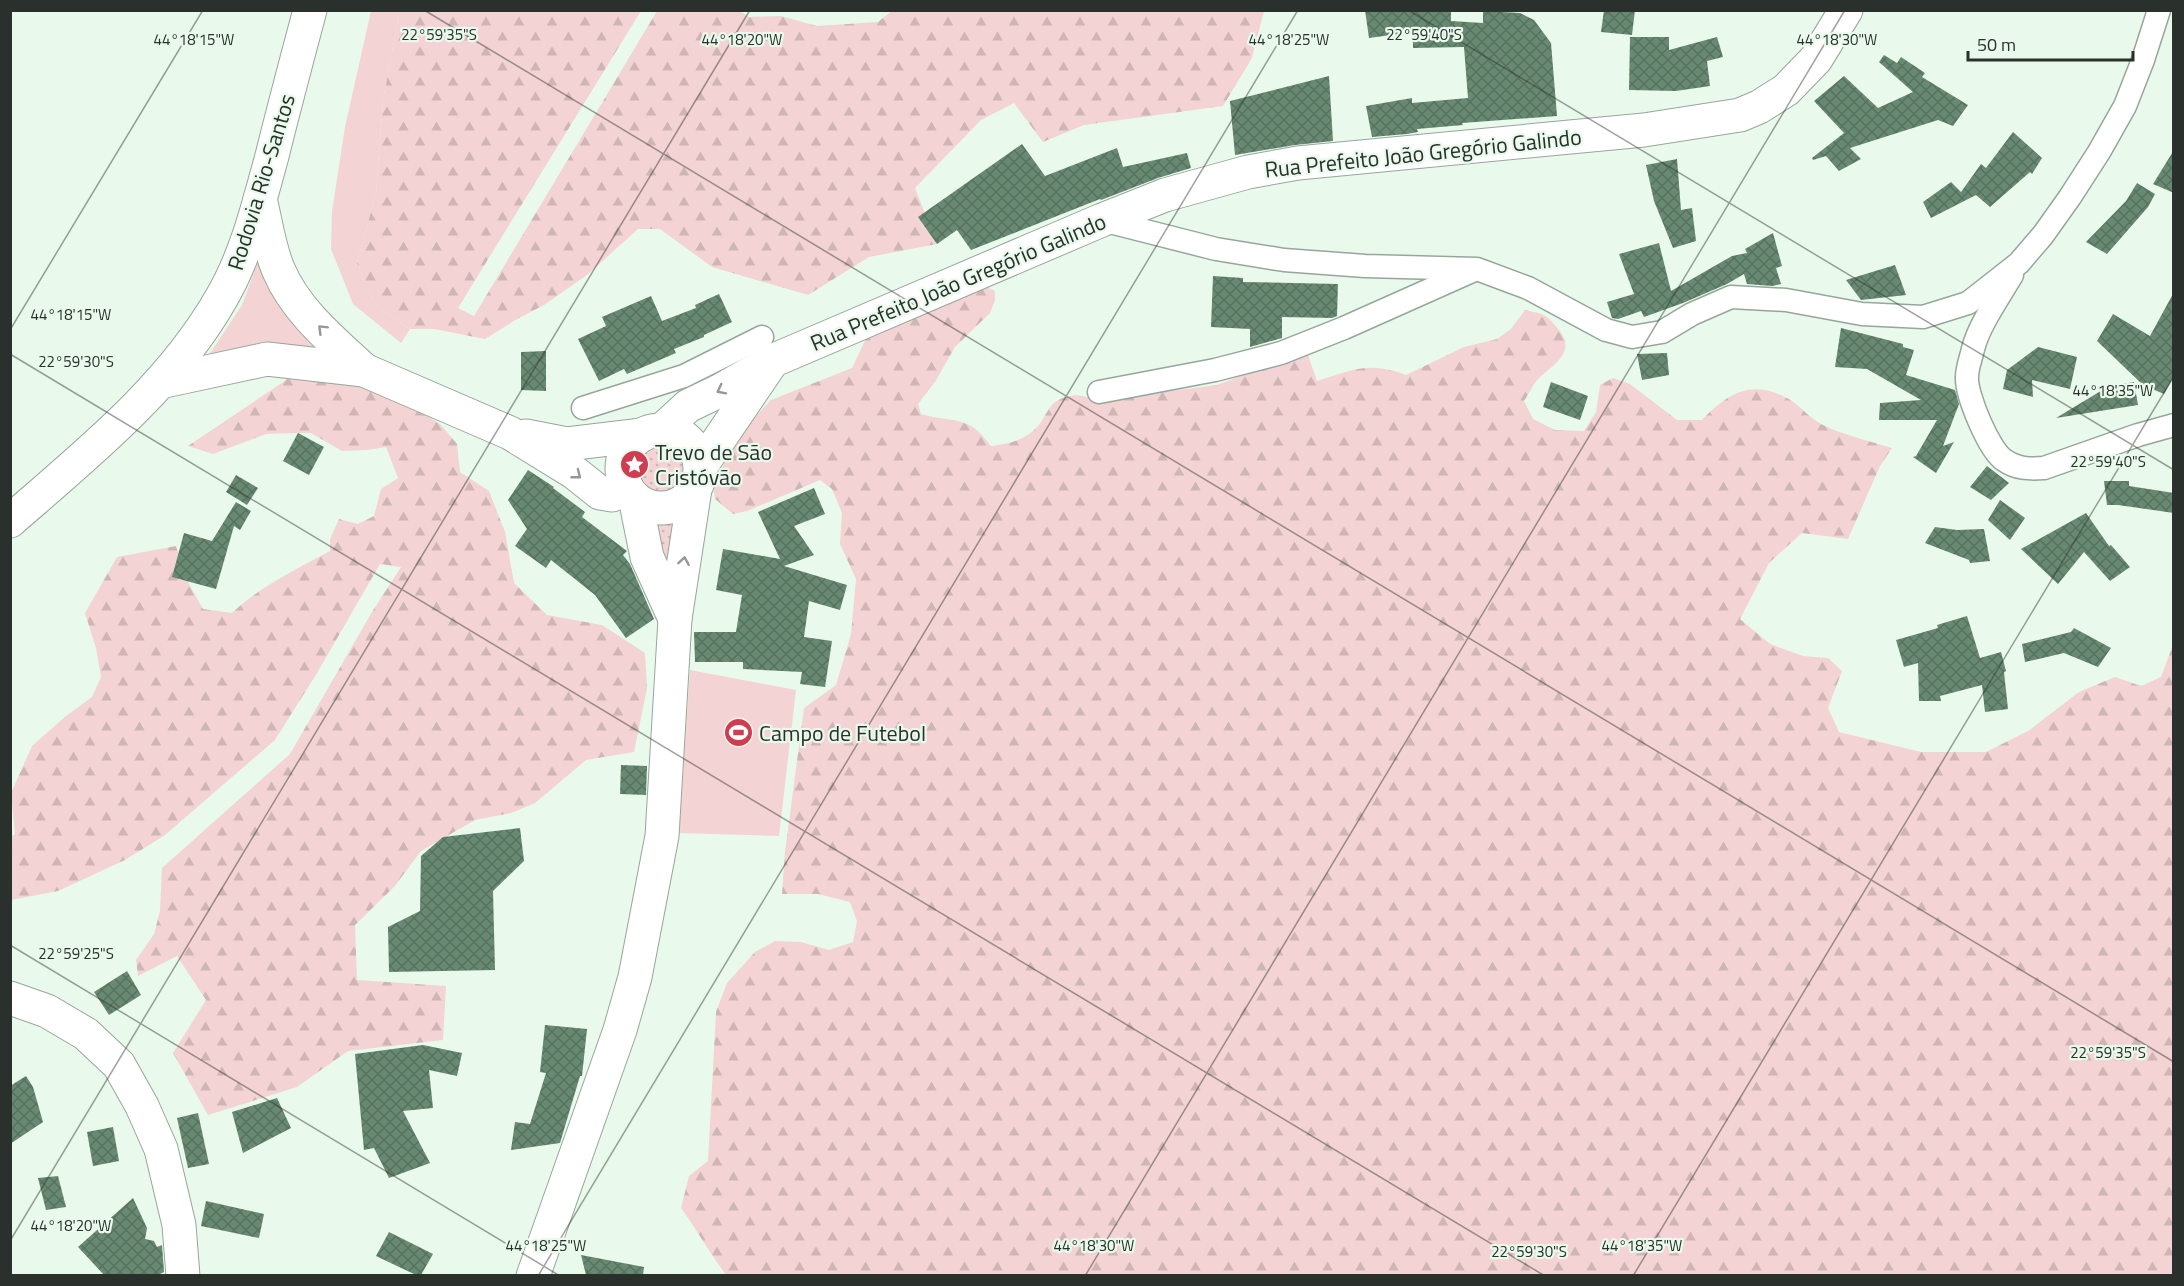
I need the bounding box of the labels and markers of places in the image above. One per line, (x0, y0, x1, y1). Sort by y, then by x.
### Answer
place label: Trevo de São Cristóvão (655, 435, 772, 494)
place icon: Trevo de São Cristóvão (618, 449, 650, 481)
place label: Campo de Futebol (759, 716, 926, 750)
sports icon: Campo de Futebol (722, 717, 754, 749)

